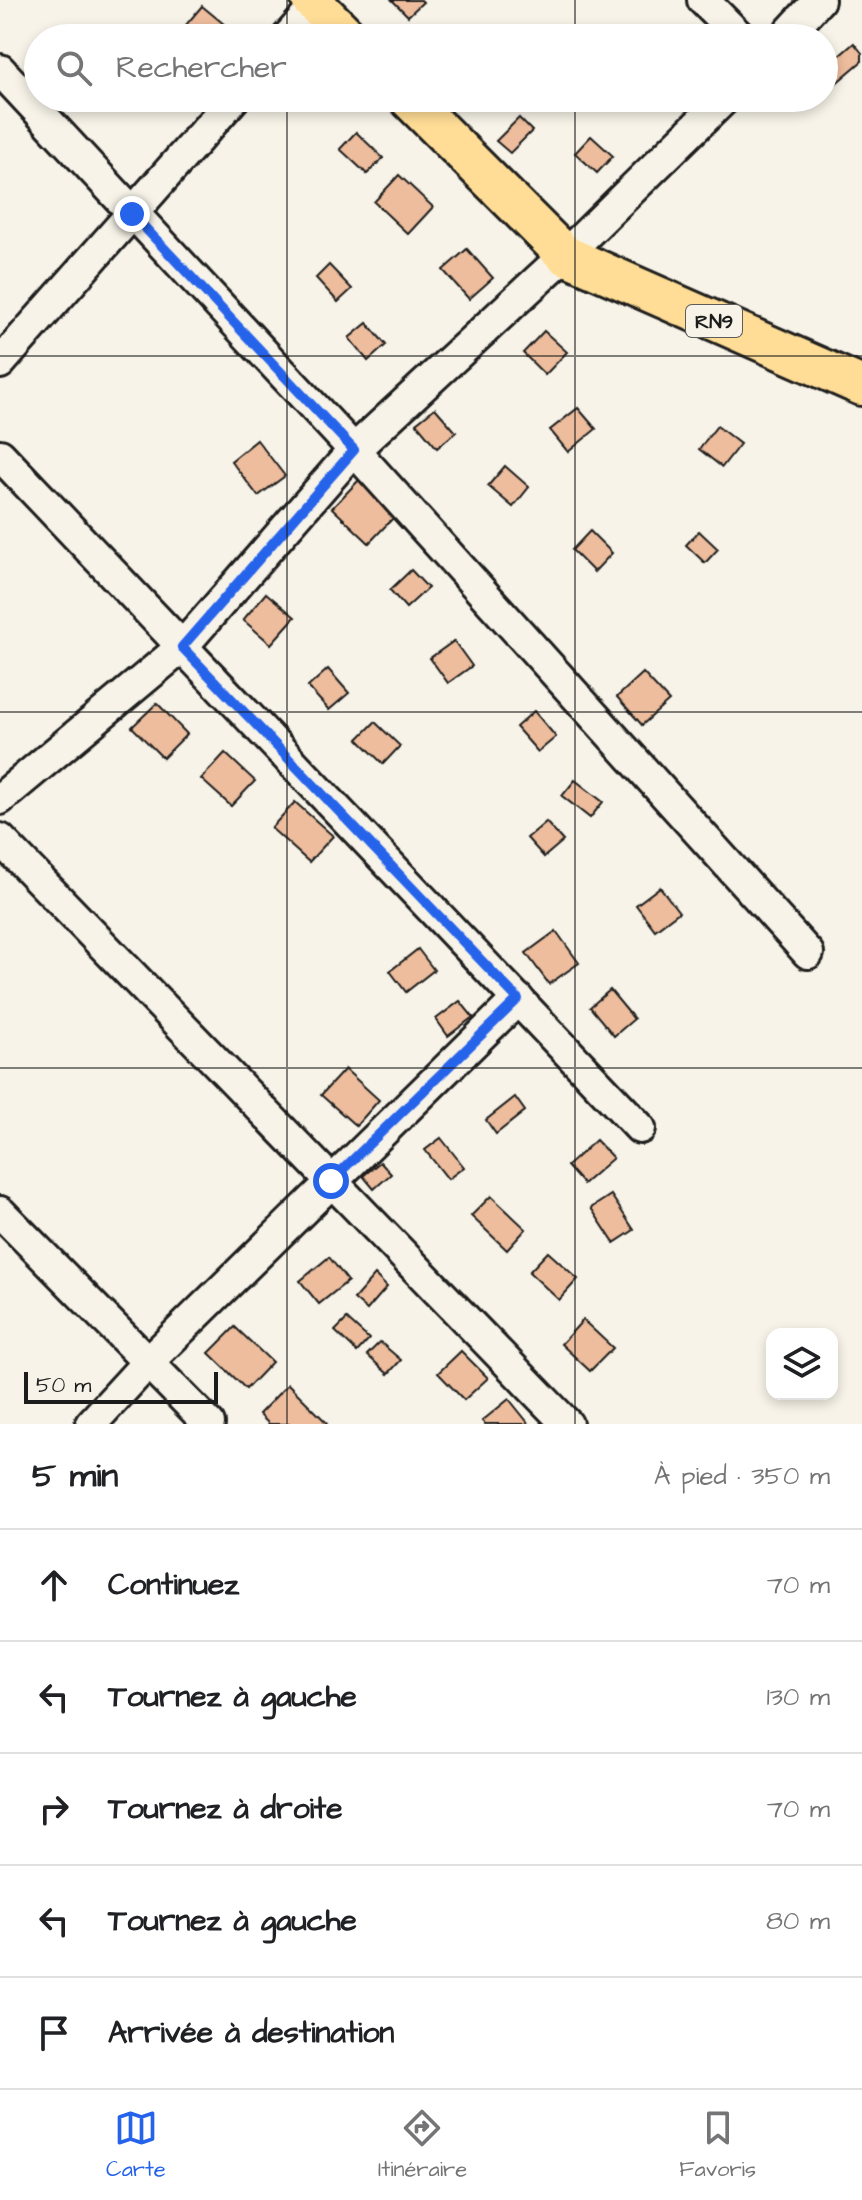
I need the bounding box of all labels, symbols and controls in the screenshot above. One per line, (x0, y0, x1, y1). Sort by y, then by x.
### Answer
search box (24, 24, 838, 112)
icon: search (52, 46, 96, 90)
text: Rechercher (116, 47, 287, 89)
route end (114, 196, 150, 232)
road number: RN9 (686, 305, 742, 337)
route start (313, 1163, 349, 1199)
map controls (766, 1328, 838, 1400)
button: layers (766, 1328, 838, 1400)
scale bar (24, 1368, 218, 1404)
text: 50 m (36, 1370, 91, 1401)
text: 5 min (32, 1452, 118, 1500)
text: À pied · 350 m (654, 1458, 830, 1494)
icon: ahead (32, 1563, 76, 1607)
text: Continuez (108, 1564, 239, 1606)
text: 70 m (767, 1567, 830, 1603)
icon: left (32, 1675, 76, 1719)
text: Tournez à gauche (108, 1676, 357, 1718)
text: 130 m (766, 1679, 830, 1715)
icon: right (32, 1787, 76, 1831)
text: Tournez à droite (108, 1788, 342, 1830)
text: 70 m (767, 1791, 830, 1827)
icon: left (32, 1899, 76, 1943)
text: Tournez à gauche (108, 1900, 357, 1942)
text: 80 m (766, 1903, 830, 1939)
icon: arrive (32, 2011, 76, 2055)
text: Arrivée à destination (108, 2012, 394, 2054)
tab: Carte (106, 2106, 166, 2185)
tab: Itinéraire (378, 2106, 467, 2185)
tab: Favoris (679, 2106, 756, 2185)

